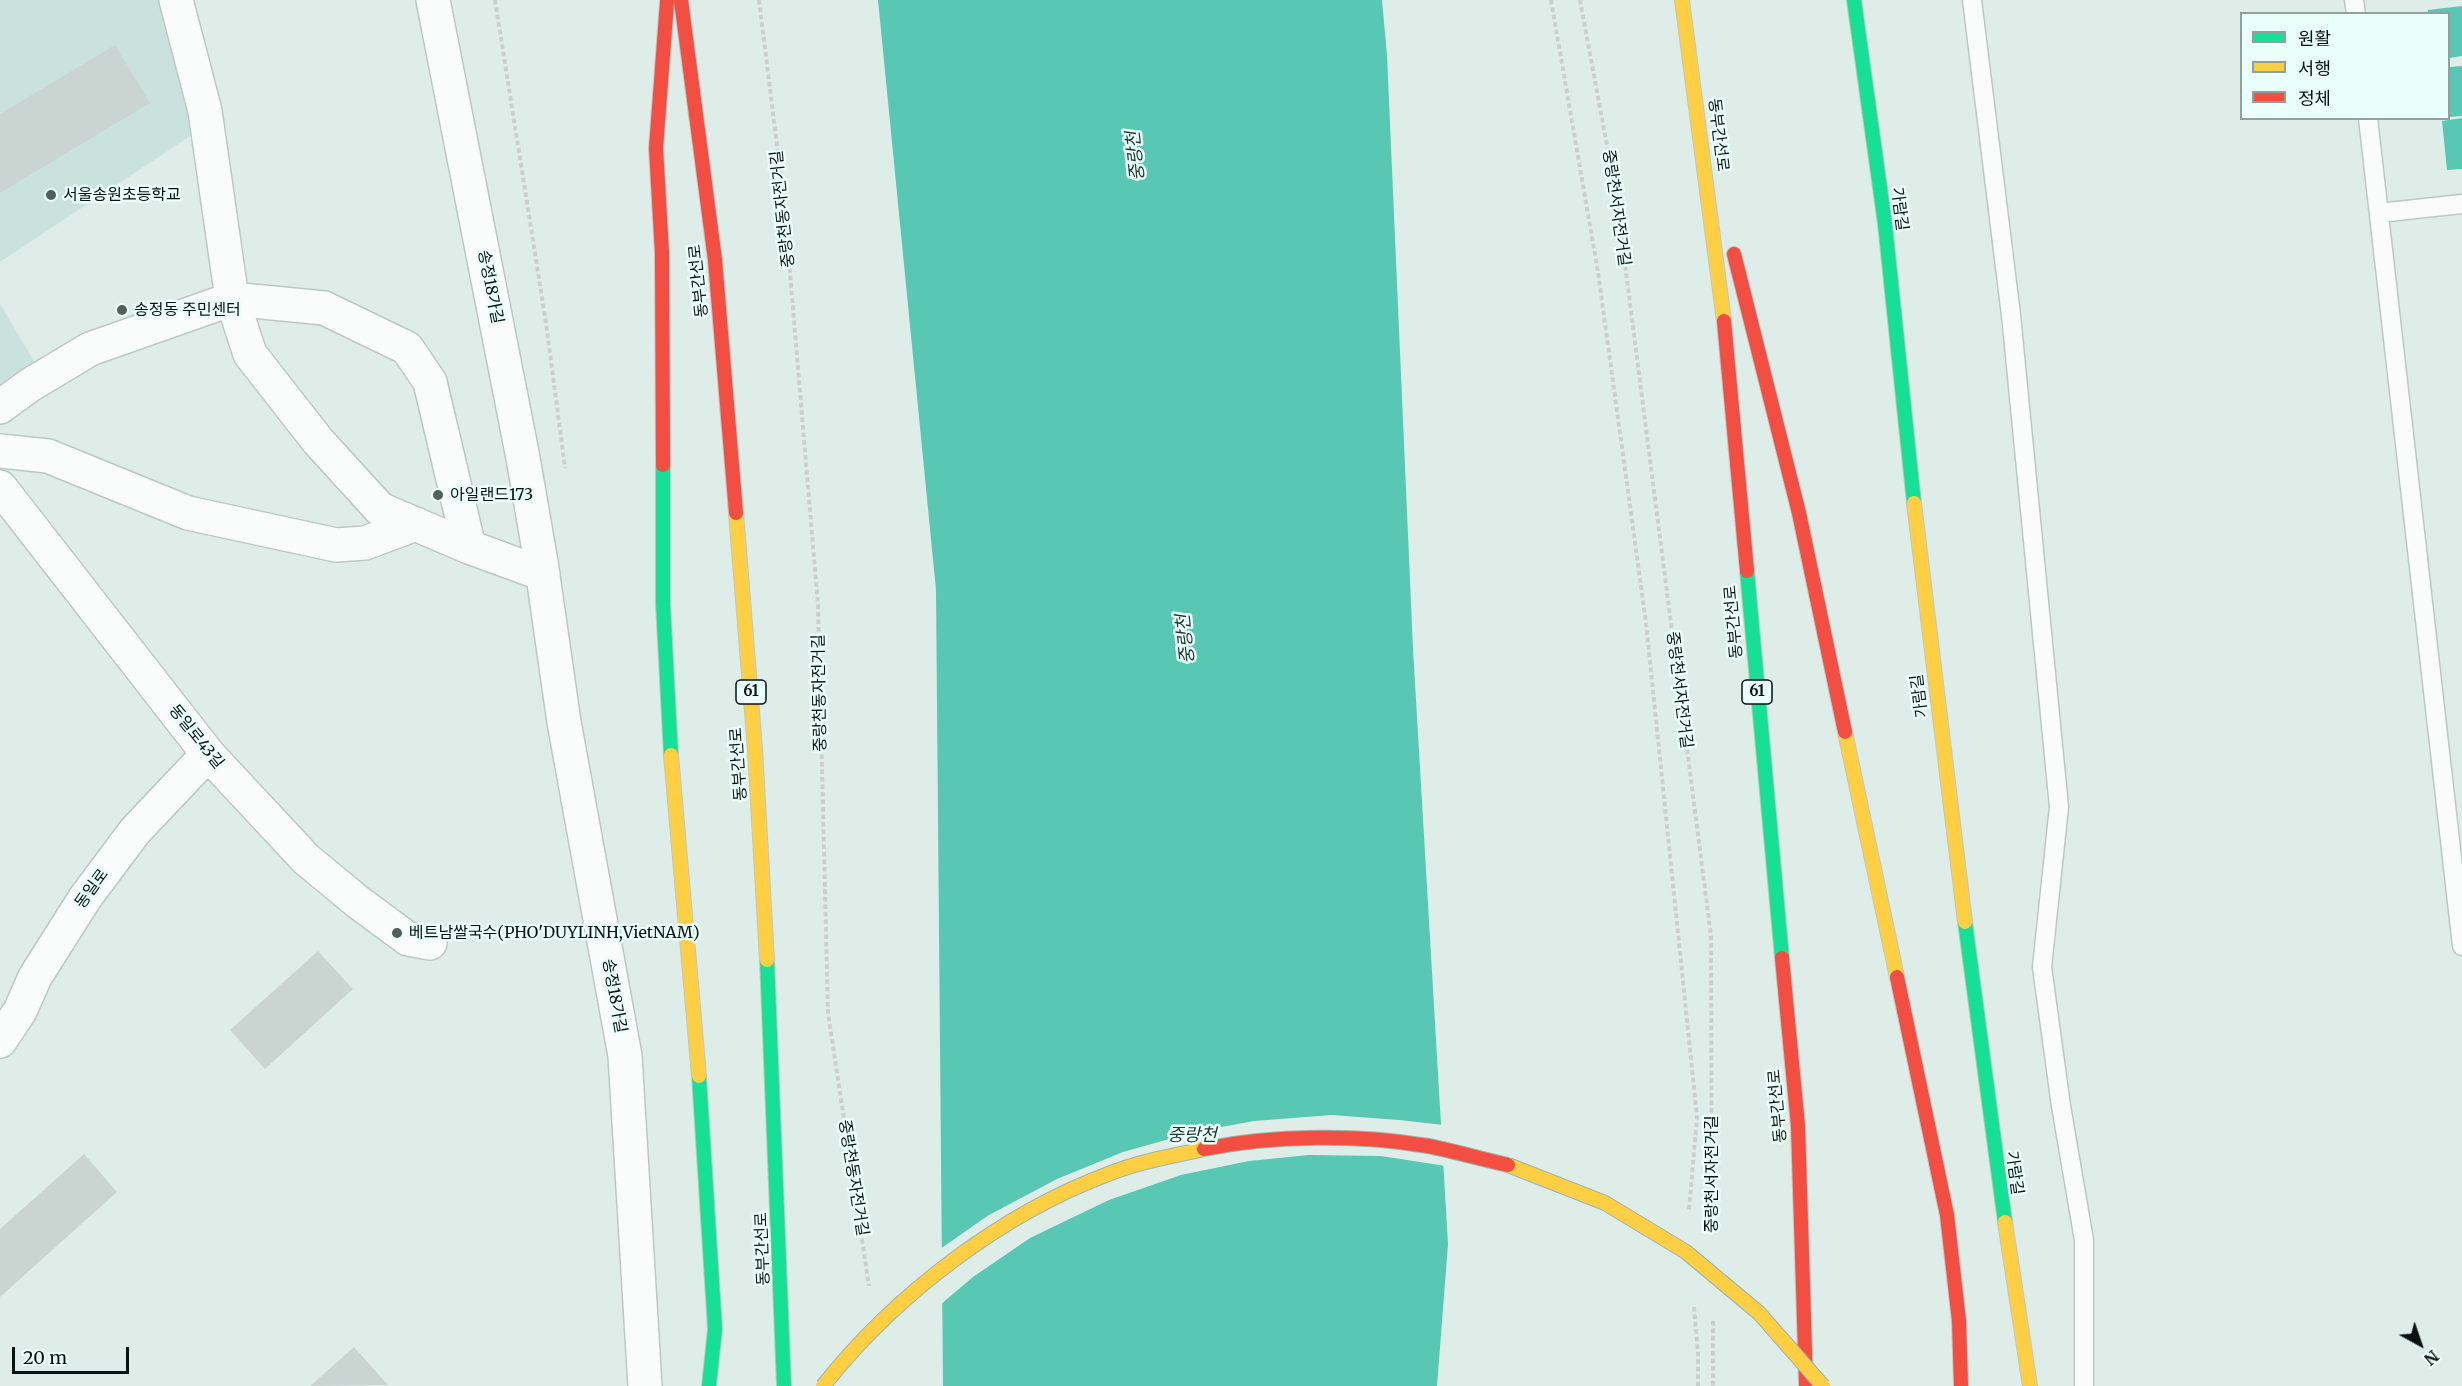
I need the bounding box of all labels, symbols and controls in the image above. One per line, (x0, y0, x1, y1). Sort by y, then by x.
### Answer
legend (2240, 12, 2450, 120)
text: 원활 (2298, 27, 2331, 50)
text: 서행 (2298, 57, 2331, 80)
text: 정체 (2298, 87, 2331, 110)
street label: 동부간선로 (1704, 97, 1732, 173)
water label: 중랑천 (1123, 130, 1149, 182)
street label: 중랑천서자전거길 (1598, 148, 1634, 268)
street label: 중랑천동자전거길 (767, 149, 799, 269)
place label: 서울송원초등학교 (63, 185, 181, 205)
street label: 가람길 (1887, 186, 1911, 232)
marker: 서울송원초등학교 (44, 188, 58, 202)
street label: 동부간선로 (686, 243, 712, 319)
street label: 송정18가길 (473, 248, 507, 326)
place label: 송정동 주민센터 (134, 300, 241, 320)
marker: 송정동 주민센터 (115, 303, 129, 317)
place label: 아일랜드173 (450, 485, 533, 505)
marker: 아일랜드173 (431, 488, 445, 502)
street label: 동부간선로 (1721, 585, 1747, 659)
water label: 중랑천 (1173, 613, 1199, 665)
street label: 중랑천서자전거길 (1662, 630, 1696, 750)
street label: 중랑천동자전거길 (809, 634, 831, 752)
street label: 가람길 (1908, 673, 1932, 719)
road number: 61 (736, 680, 766, 704)
road number: 61 (1742, 680, 1772, 704)
street label: 동일로43길 (164, 701, 228, 773)
street label: 동부간선로 (727, 727, 751, 801)
street label: 동일로 (71, 865, 113, 913)
place label: 베트남쌀국수(PHO'DUYLINH,VietNAM) (409, 923, 700, 943)
marker: 베트남쌀국수(PHO'DUYLINH,VietNAM) (390, 926, 404, 940)
street label: 송정18가길 (598, 957, 630, 1035)
street label: 동부간선로 (1765, 1069, 1791, 1143)
street label: 중랑천서자전거길 (1702, 1115, 1722, 1233)
street label: 중랑천동자전거길 (834, 1118, 872, 1238)
water label: 중랑천 (1167, 1125, 1217, 1147)
street label: 가람길 (2001, 1150, 2027, 1196)
street label: 동부간선로 (752, 1212, 774, 1286)
north arrow (2390, 1314, 2450, 1374)
scale bar (15, 1335, 132, 1373)
text: 20 m (23, 1346, 67, 1369)
text: N (2420, 1346, 2443, 1370)

